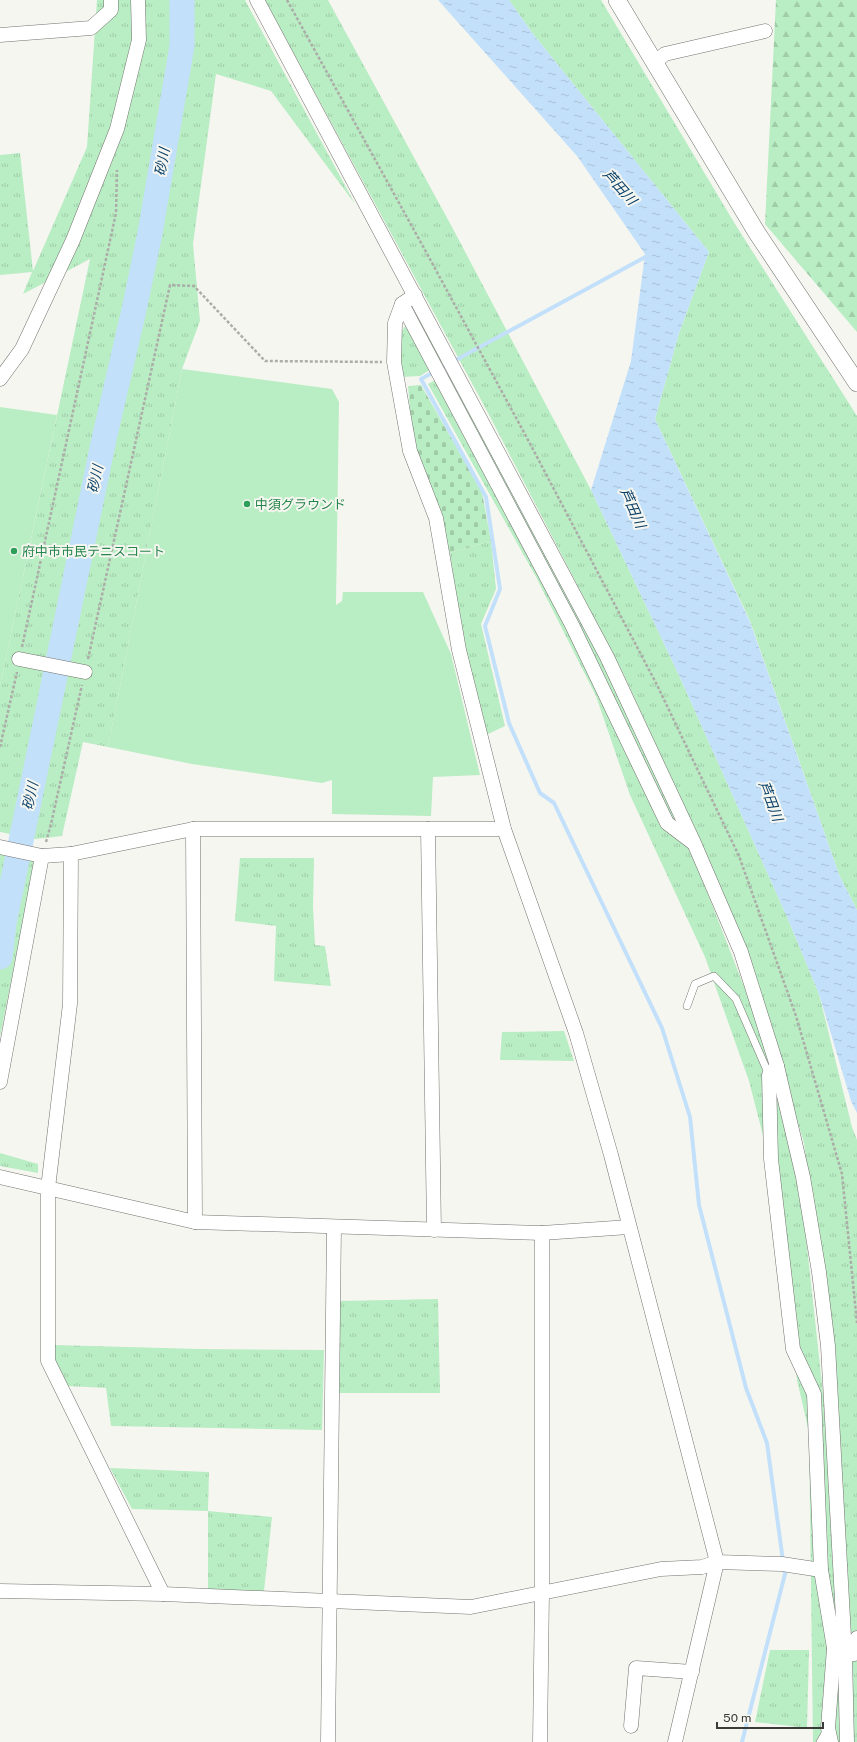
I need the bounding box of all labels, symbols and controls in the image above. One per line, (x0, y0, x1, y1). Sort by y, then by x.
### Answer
water label: 砂川 (152, 145, 173, 177)
water label: 芦田川 (600, 166, 641, 209)
water label: 砂川 (84, 462, 106, 494)
water label: 芦田川 (617, 486, 650, 532)
place label: 中須グラウンド (255, 497, 346, 512)
marker: 中須グラウンド (242, 499, 252, 509)
place label: 府中市市民テニスコート (22, 544, 165, 559)
marker: 府中市市民テニスコート (9, 546, 19, 556)
water label: 砂川 (19, 779, 41, 811)
water label: 芦田川 (756, 779, 787, 825)
scale bar (717, 1704, 823, 1730)
text: 50 m (723, 1711, 751, 1725)

